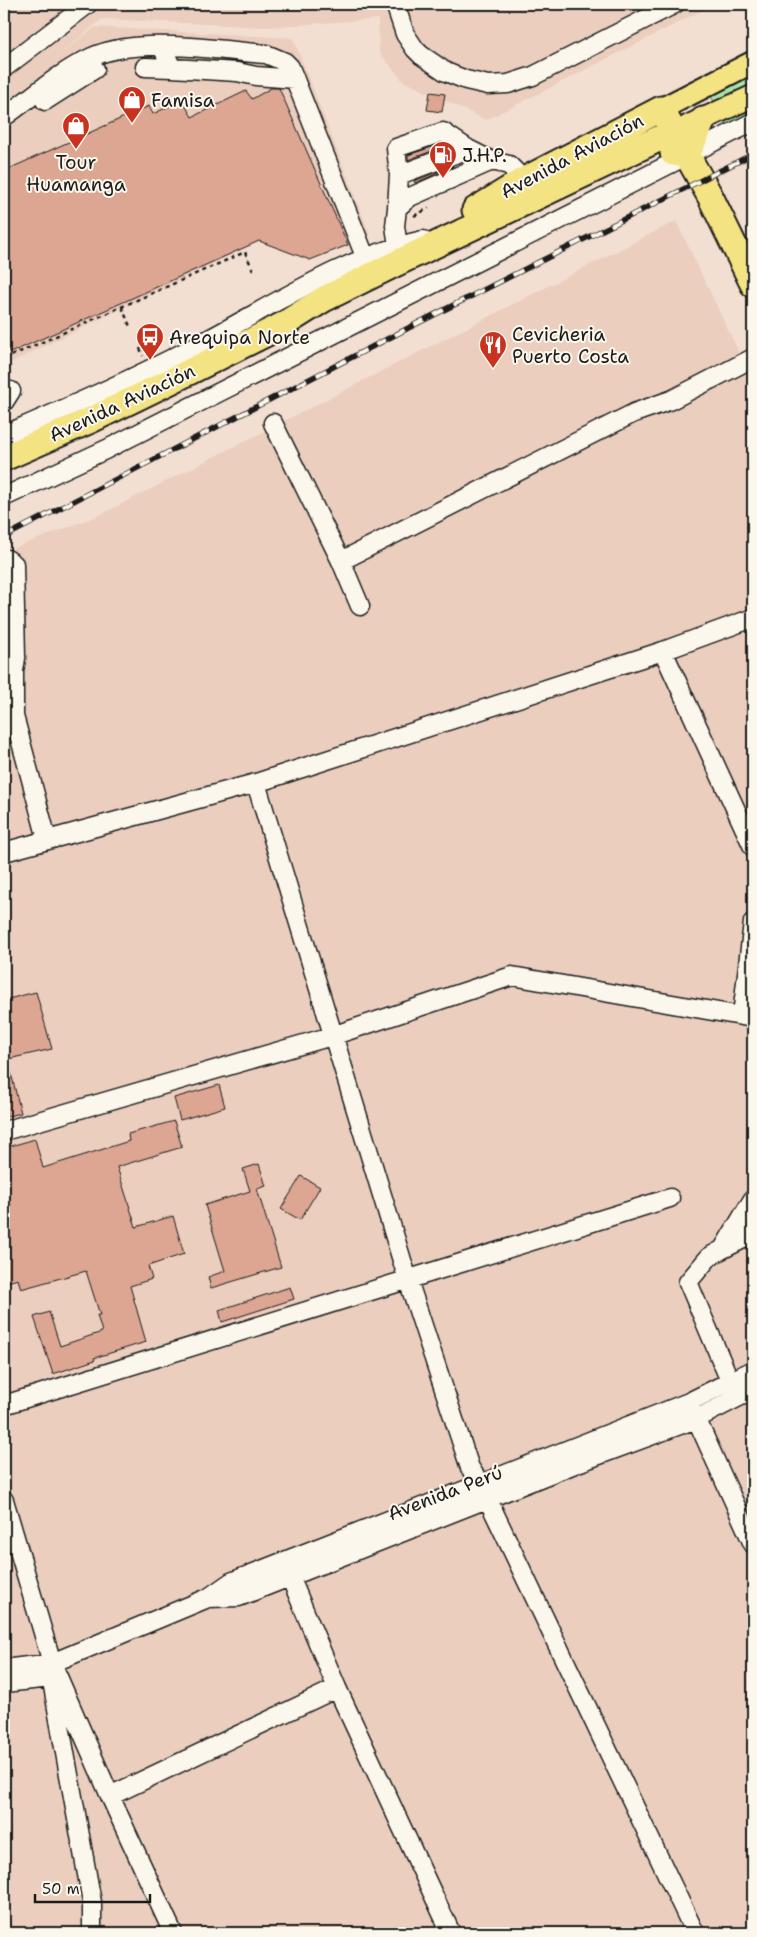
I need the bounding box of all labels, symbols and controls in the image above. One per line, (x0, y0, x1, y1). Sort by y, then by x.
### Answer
shop icon: Famisa (117, 85, 147, 124)
place label: Famisa (151, 88, 215, 113)
street label: Avenida Aviación (496, 108, 648, 204)
shop icon: Tour Huamanga (61, 111, 91, 150)
fuel station icon: J.H.P. (428, 140, 458, 179)
place label: J.H.P. (462, 143, 507, 168)
place label: Tour Huamanga (26, 150, 126, 197)
bus stop icon: Arequipa Norte (135, 322, 165, 361)
place label: Cevicheria Puerto Costa (512, 322, 629, 369)
place label: Arequipa Norte (169, 325, 310, 350)
restaurant icon: Cevicheria Puerto Costa (478, 330, 508, 369)
street label: Avenida Aviación (45, 358, 199, 448)
street label: Avenida Perú (384, 1460, 506, 1526)
scale bar (35, 1872, 150, 1904)
text: 50 m (42, 1879, 80, 1899)

